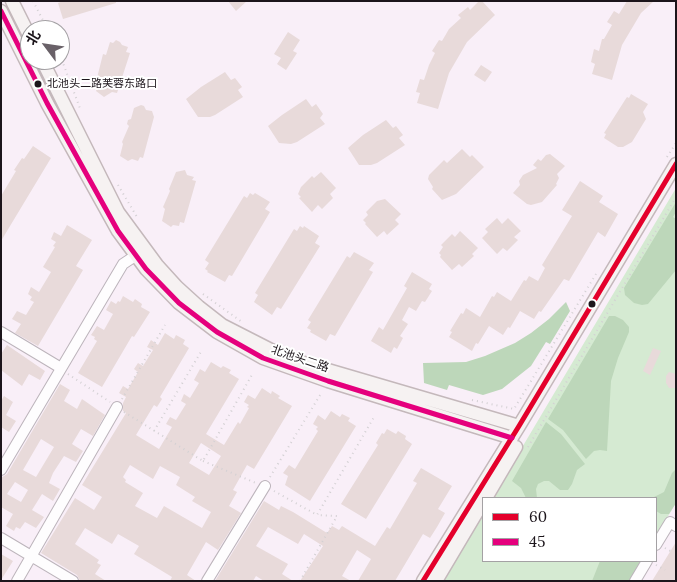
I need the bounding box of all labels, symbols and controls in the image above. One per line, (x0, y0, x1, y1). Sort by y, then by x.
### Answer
north arrow (20, 20, 70, 70)
text: 北 (22, 27, 44, 48)
place label: 北池头二路芙蓉东路口 (47, 77, 157, 91)
marker: 北池头二路芙蓉东路口 (33, 79, 43, 89)
unlabelled marker (587, 299, 597, 309)
street label: 北池头二路 (269, 342, 331, 376)
legend (482, 497, 657, 562)
text: 60 (529, 507, 547, 526)
text: 45 (529, 532, 545, 551)

